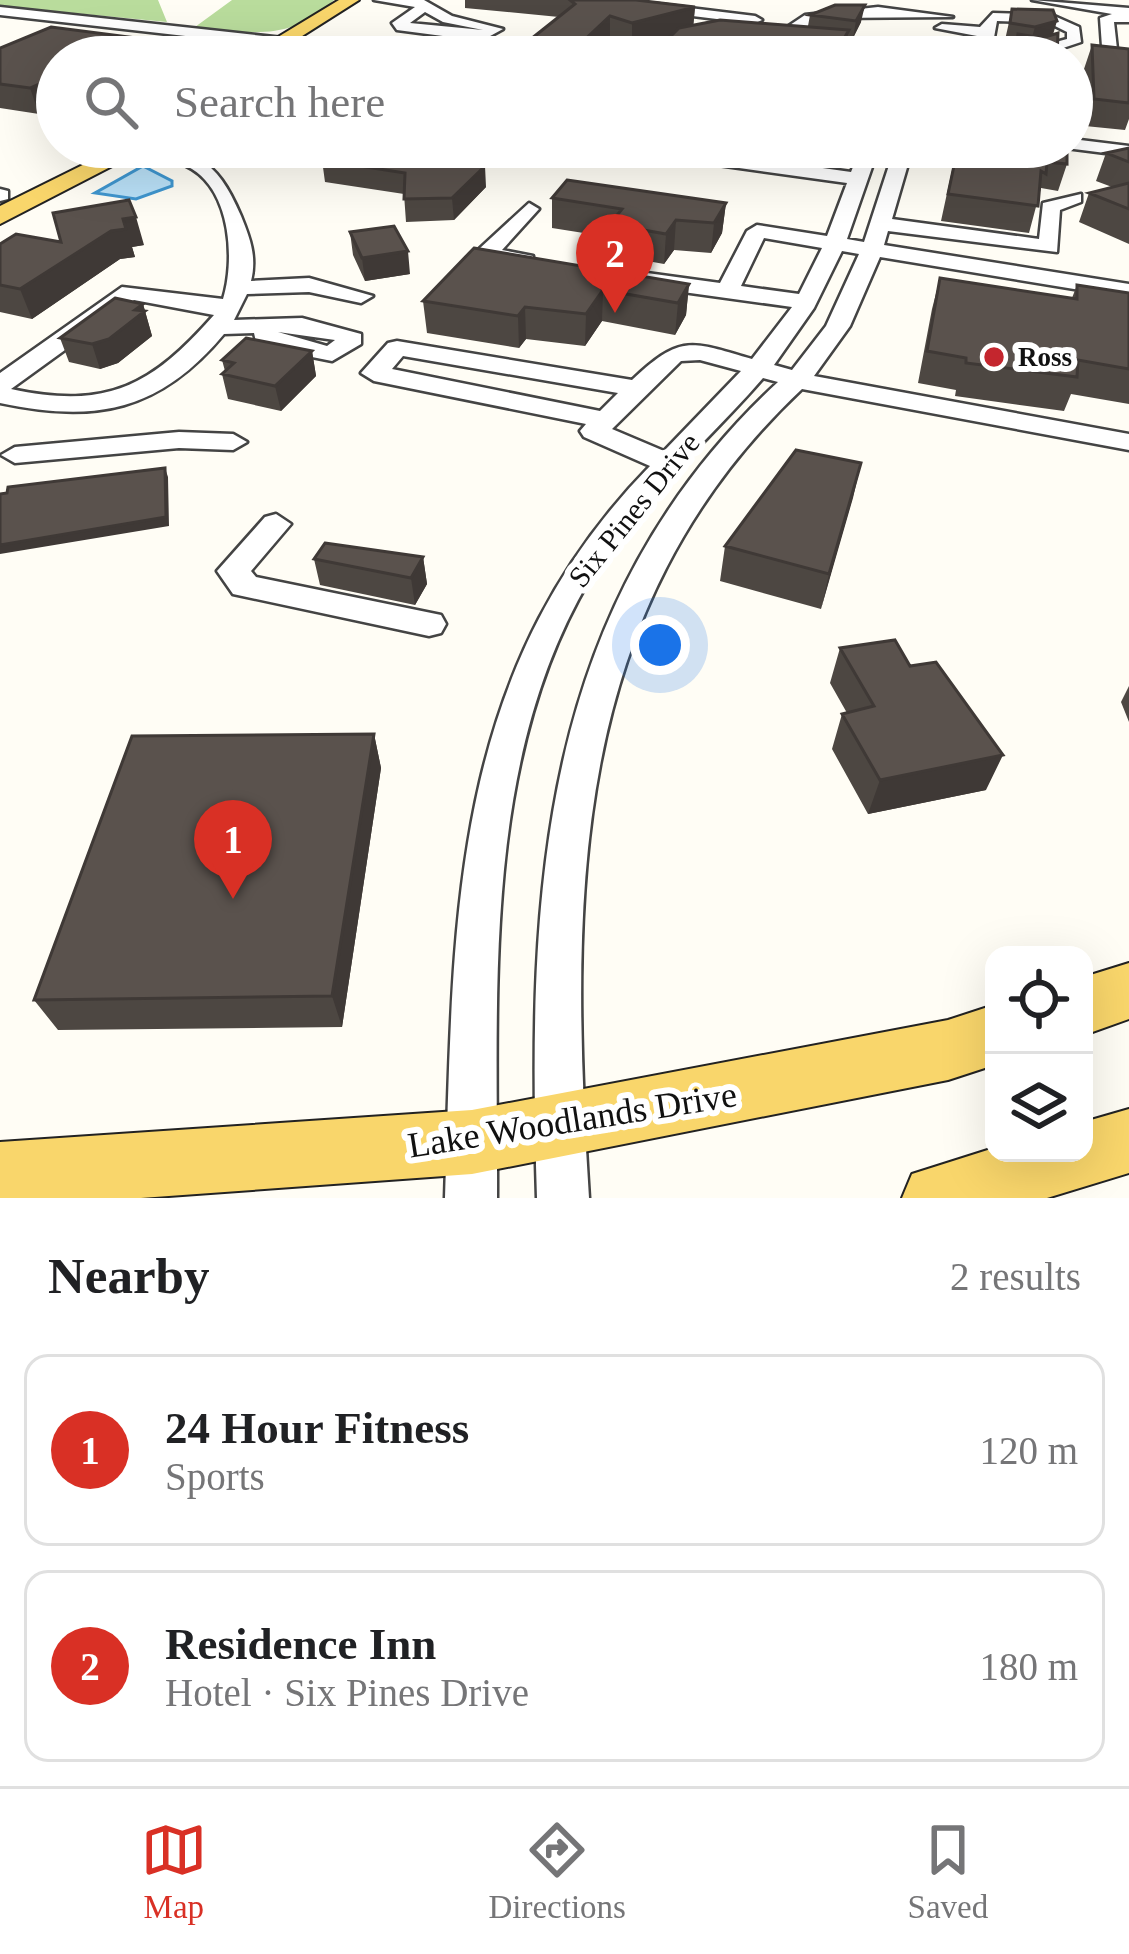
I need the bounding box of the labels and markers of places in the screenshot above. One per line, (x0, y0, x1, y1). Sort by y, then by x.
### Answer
pin: 2 (576, 214, 654, 313)
place label: Ross (1018, 342, 1072, 372)
marker: Ross (981, 344, 1007, 370)
pin: 1 (194, 800, 272, 899)

